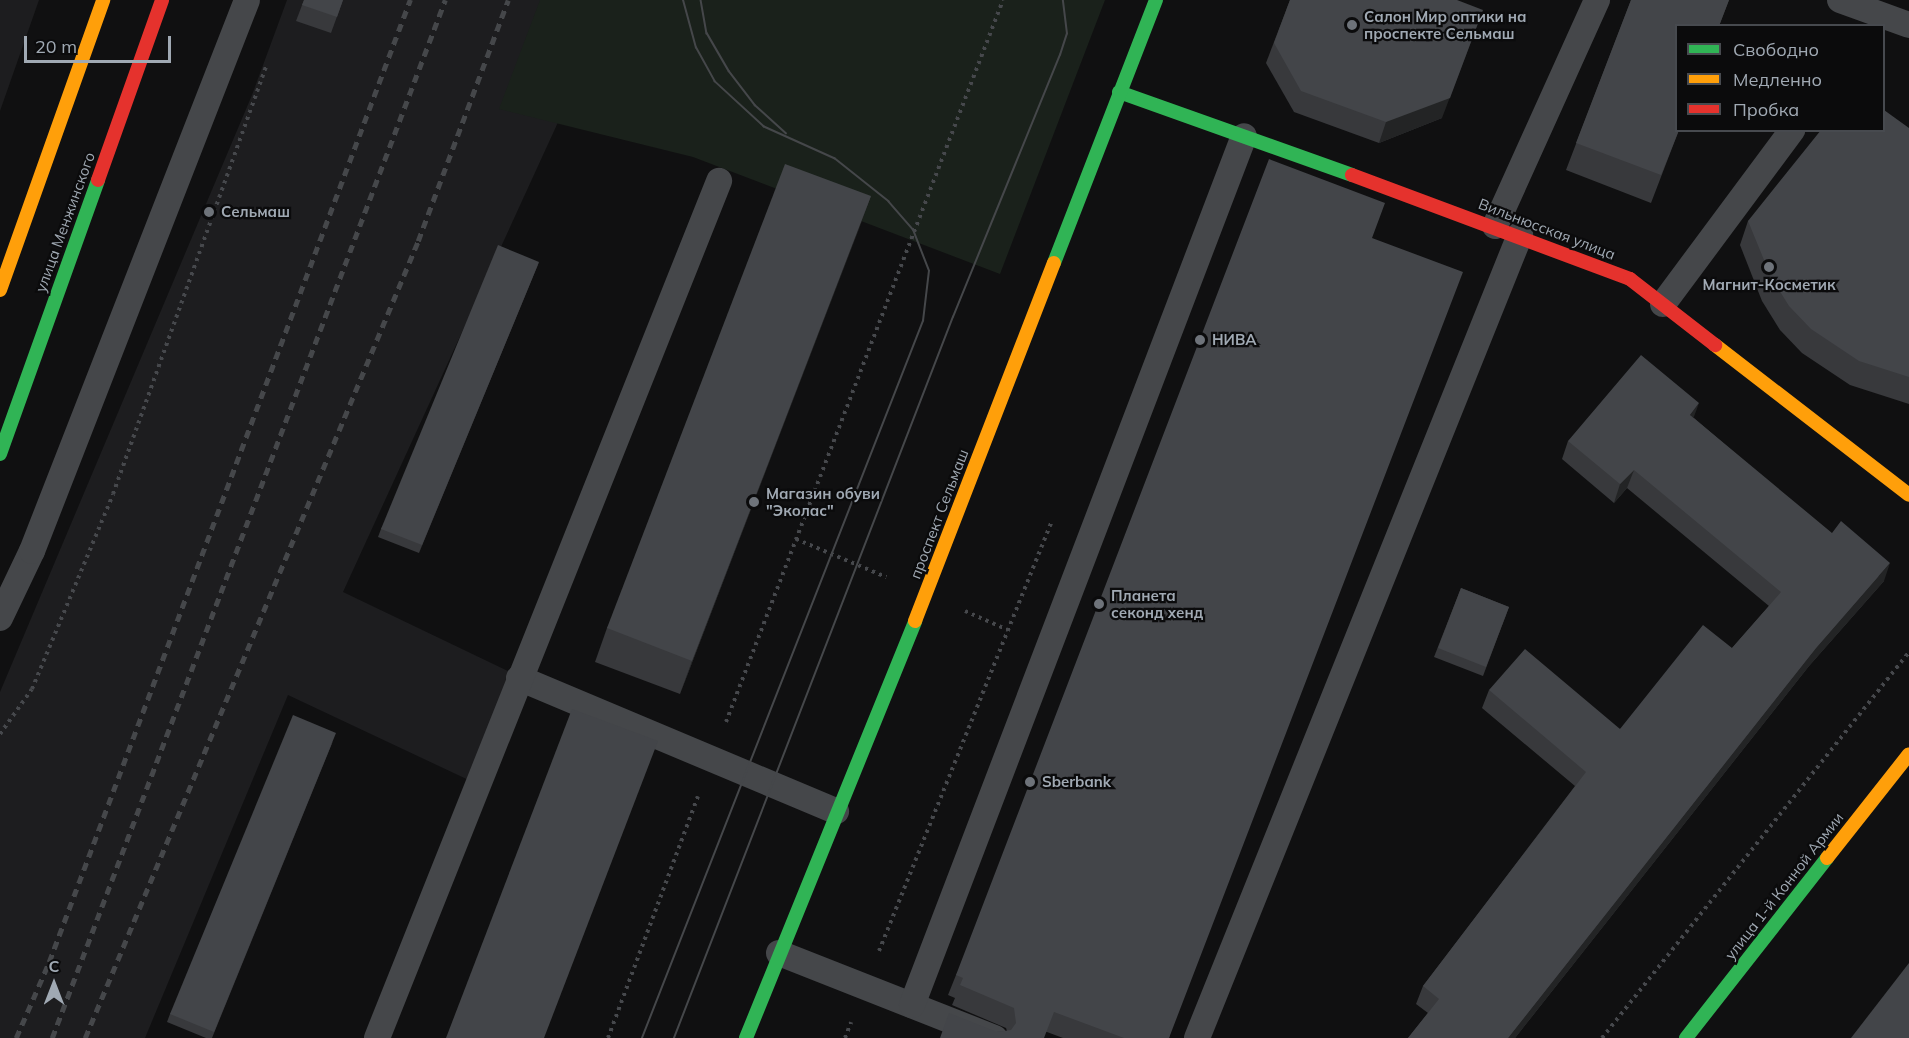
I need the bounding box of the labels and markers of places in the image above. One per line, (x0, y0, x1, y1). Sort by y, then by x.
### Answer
place label: Салон Мир оптики на проспекте Сельмаш (1364, 7, 1527, 42)
marker: Салон Мир оптики на проспекте Сельмаш (1345, 18, 1359, 32)
place label: Сельмаш (221, 203, 290, 221)
marker: Сельмаш (202, 205, 216, 219)
marker: Магнит-Косметик (1762, 260, 1776, 274)
place label: Магнит-Косметик (1703, 276, 1835, 294)
place label: НИВА (1212, 331, 1256, 349)
marker: НИВА (1193, 333, 1207, 347)
place label: Магазин обуви "Эколас" (766, 484, 880, 519)
marker: Магазин обуви "Эколас" (747, 495, 761, 509)
place label: Планета секонд хенд (1111, 586, 1203, 621)
marker: Планета секонд хенд (1092, 597, 1106, 611)
place label: Sberbank (1042, 773, 1111, 791)
marker: Sberbank (1023, 775, 1037, 789)

